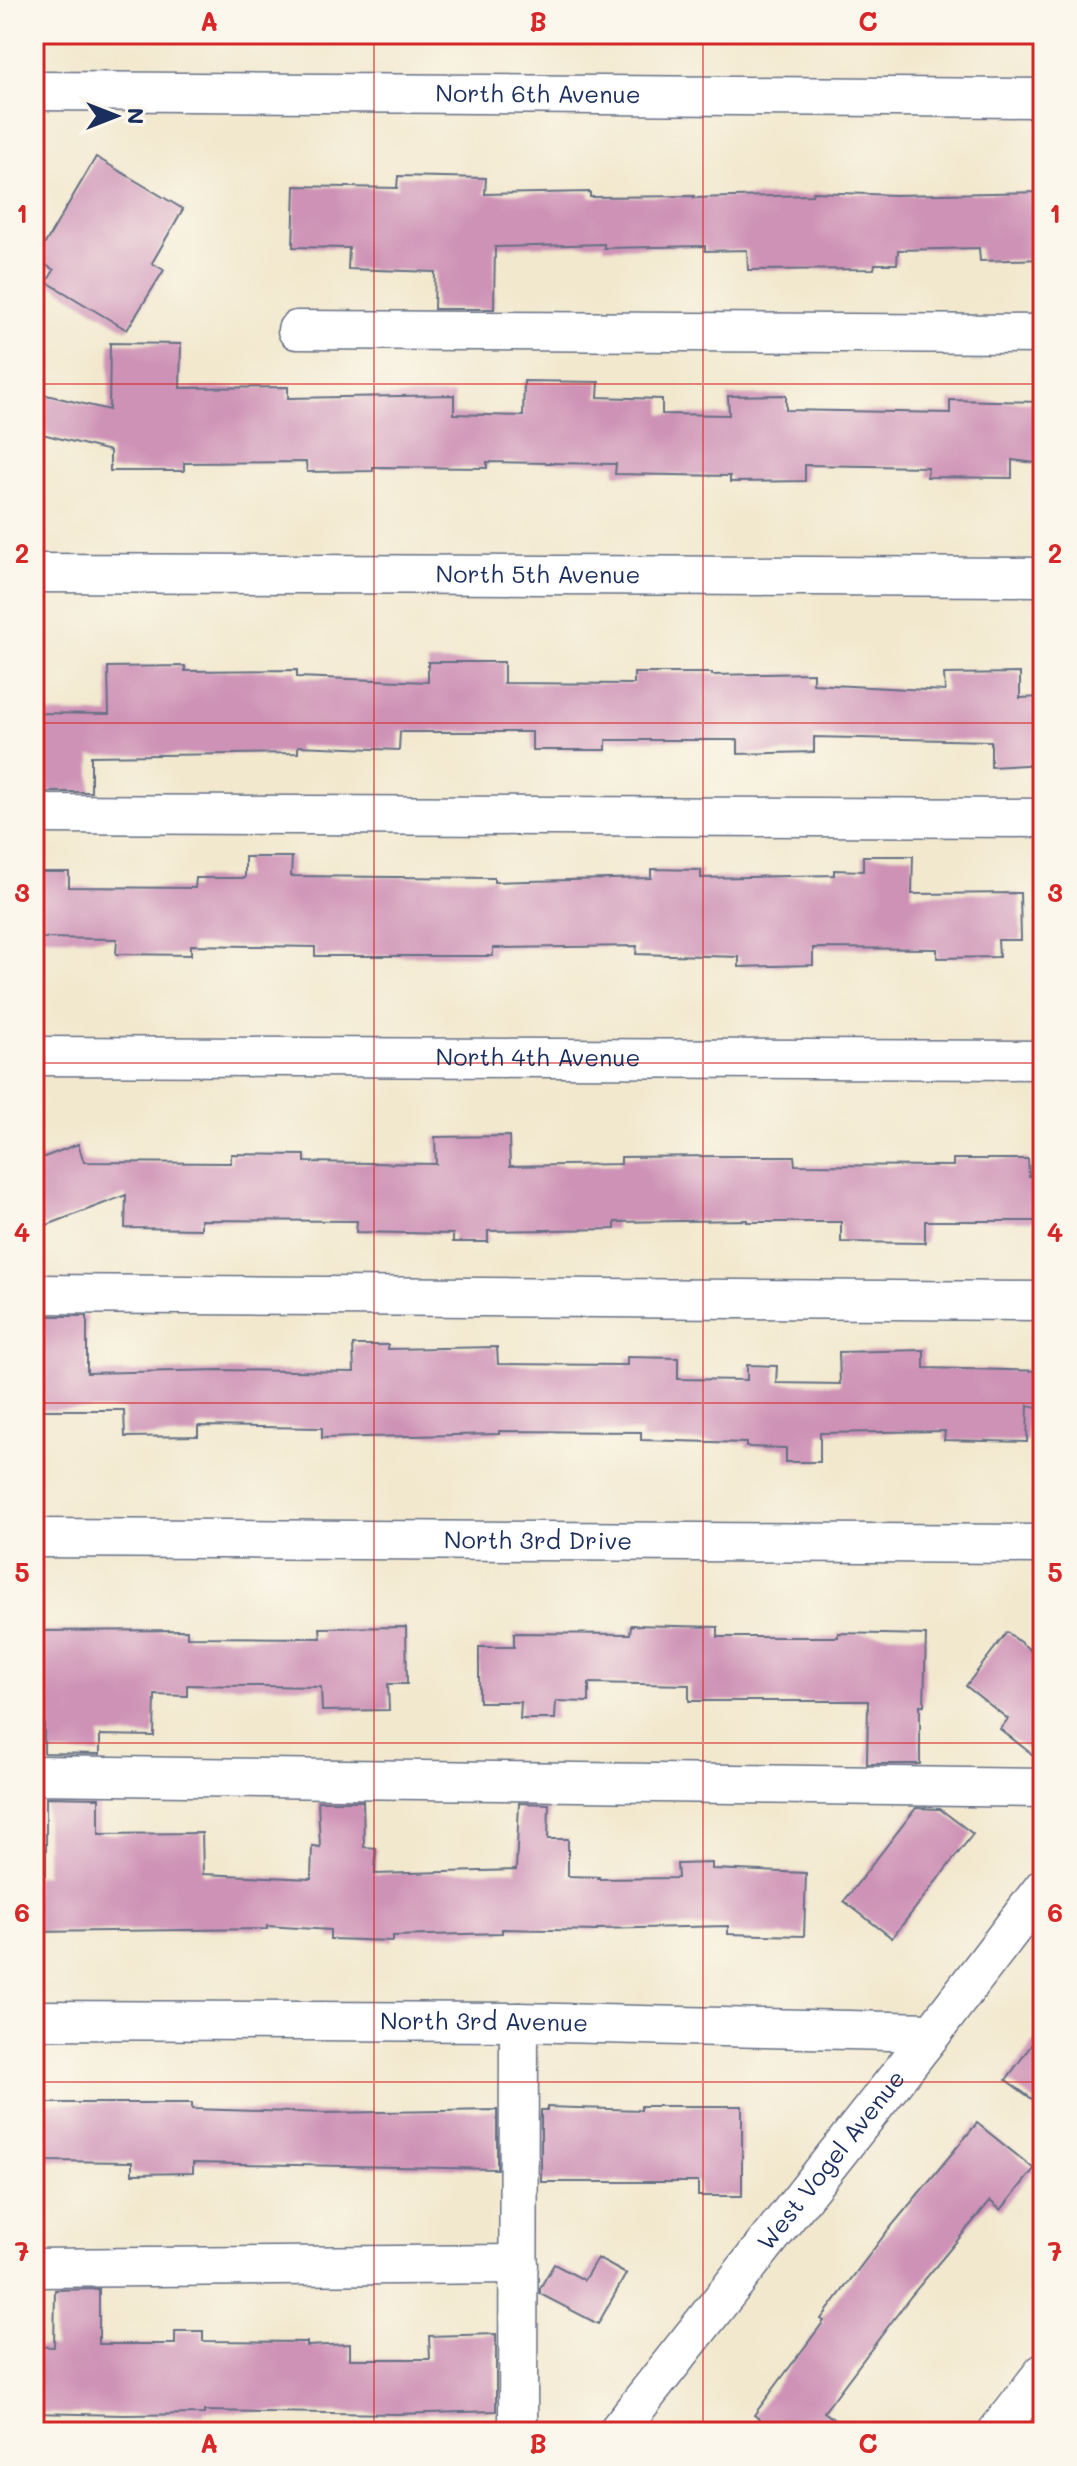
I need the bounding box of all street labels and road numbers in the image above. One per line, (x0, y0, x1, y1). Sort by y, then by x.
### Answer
street label: North 6th Avenue (435, 77, 641, 109)
street label: North 5th Avenue (436, 558, 640, 589)
street label: North 4th Avenue (436, 1041, 640, 1072)
street label: North 3rd Drive (444, 1523, 632, 1556)
street label: North 3rd Avenue (380, 2004, 588, 2038)
street label: West Vogel Avenue (750, 2063, 911, 2256)

